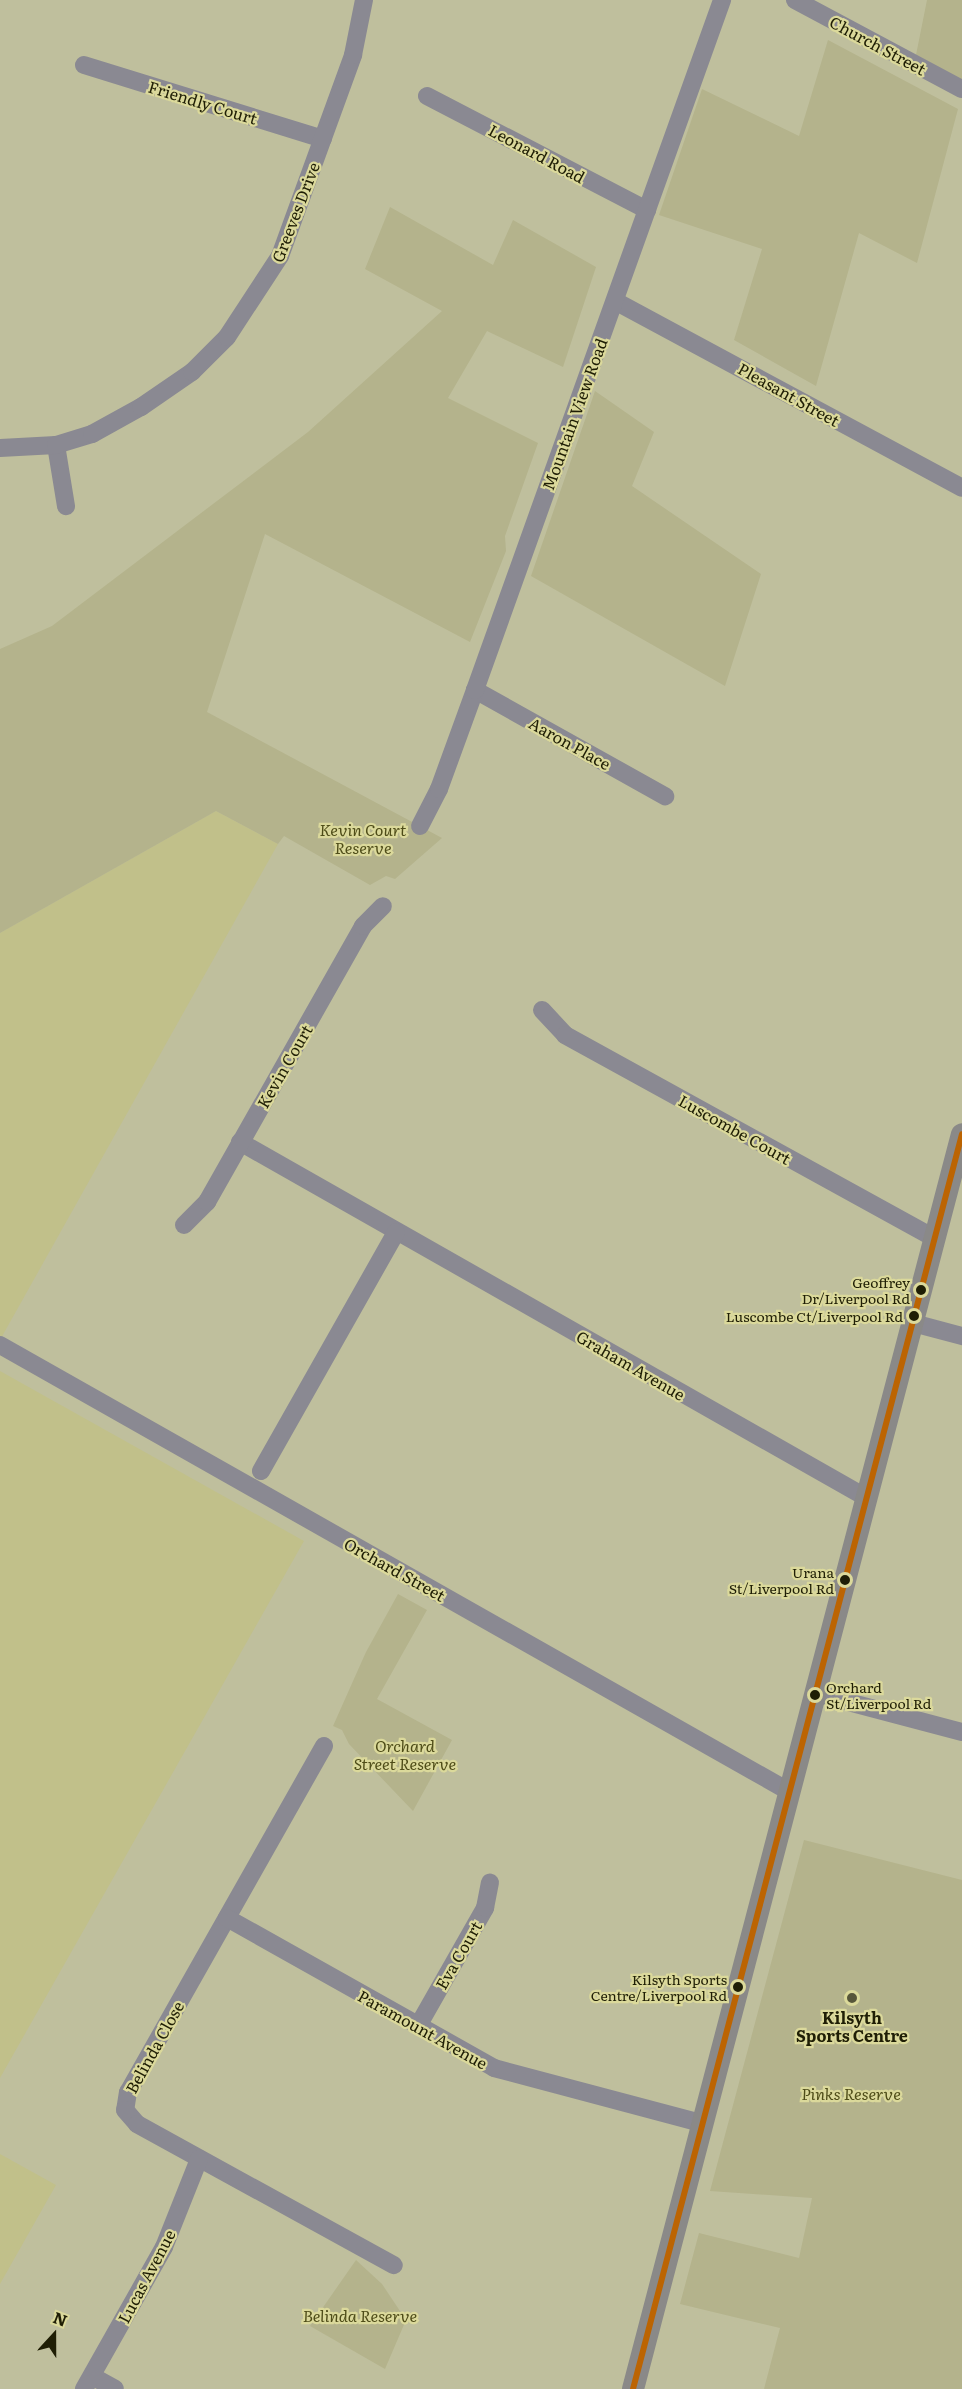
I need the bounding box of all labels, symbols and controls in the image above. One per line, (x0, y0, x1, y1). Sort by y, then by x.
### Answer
street label: Church Street (827, 12, 929, 78)
street label: Friendly Court (146, 76, 260, 128)
street label: Leonard Road (486, 120, 588, 186)
street label: Greeves Drive (267, 159, 323, 265)
street label: Mountain View Road (538, 335, 610, 493)
street label: Pleasant Street (735, 358, 843, 430)
street label: Aaron Place (526, 713, 614, 773)
park label: Kevin Court Reserve (320, 819, 406, 857)
street label: Kevin Court (252, 1021, 316, 1111)
street label: Luscombe Court (676, 1090, 794, 1168)
place label: Geoffrey Dr/Liverpool Rd (802, 1274, 910, 1306)
marker: Geoffrey Dr/Liverpool Rd (915, 1284, 927, 1296)
place label: Luscombe Ct/Liverpool Rd (726, 1308, 903, 1324)
marker: Luscombe Ct/Liverpool Rd (908, 1310, 920, 1322)
street label: Graham Avenue (573, 1326, 689, 1404)
street label: Orchard Street (341, 1533, 449, 1605)
place label: Urana St/Liverpool Rd (729, 1564, 834, 1596)
marker: Urana St/Liverpool Rd (839, 1574, 851, 1586)
place label: Orchard St/Liverpool Rd (826, 1679, 931, 1712)
marker: Orchard St/Liverpool Rd (809, 1689, 821, 1701)
park label: Orchard Street Reserve (354, 1735, 456, 1773)
street label: Eva Court (431, 1918, 485, 1992)
place label: Kilsyth Sports Centre/Liverpool Rd (591, 1971, 727, 2003)
marker: Kilsyth Sports Centre/Liverpool Rd (732, 1981, 744, 1993)
street label: Paramount Avenue (355, 1985, 491, 2073)
marker: Kilsyth Sports Centre (845, 1991, 859, 2005)
street label: Belinda Close (121, 1998, 187, 2096)
place label: Kilsyth Sports Centre (796, 2007, 908, 2045)
park label: Pinks Reserve (801, 2083, 901, 2103)
street label: Lucas Avenue (113, 2226, 179, 2326)
north arrow (24, 2305, 84, 2365)
text: N (50, 2305, 71, 2332)
park label: Belinda Reserve (303, 2305, 417, 2325)

